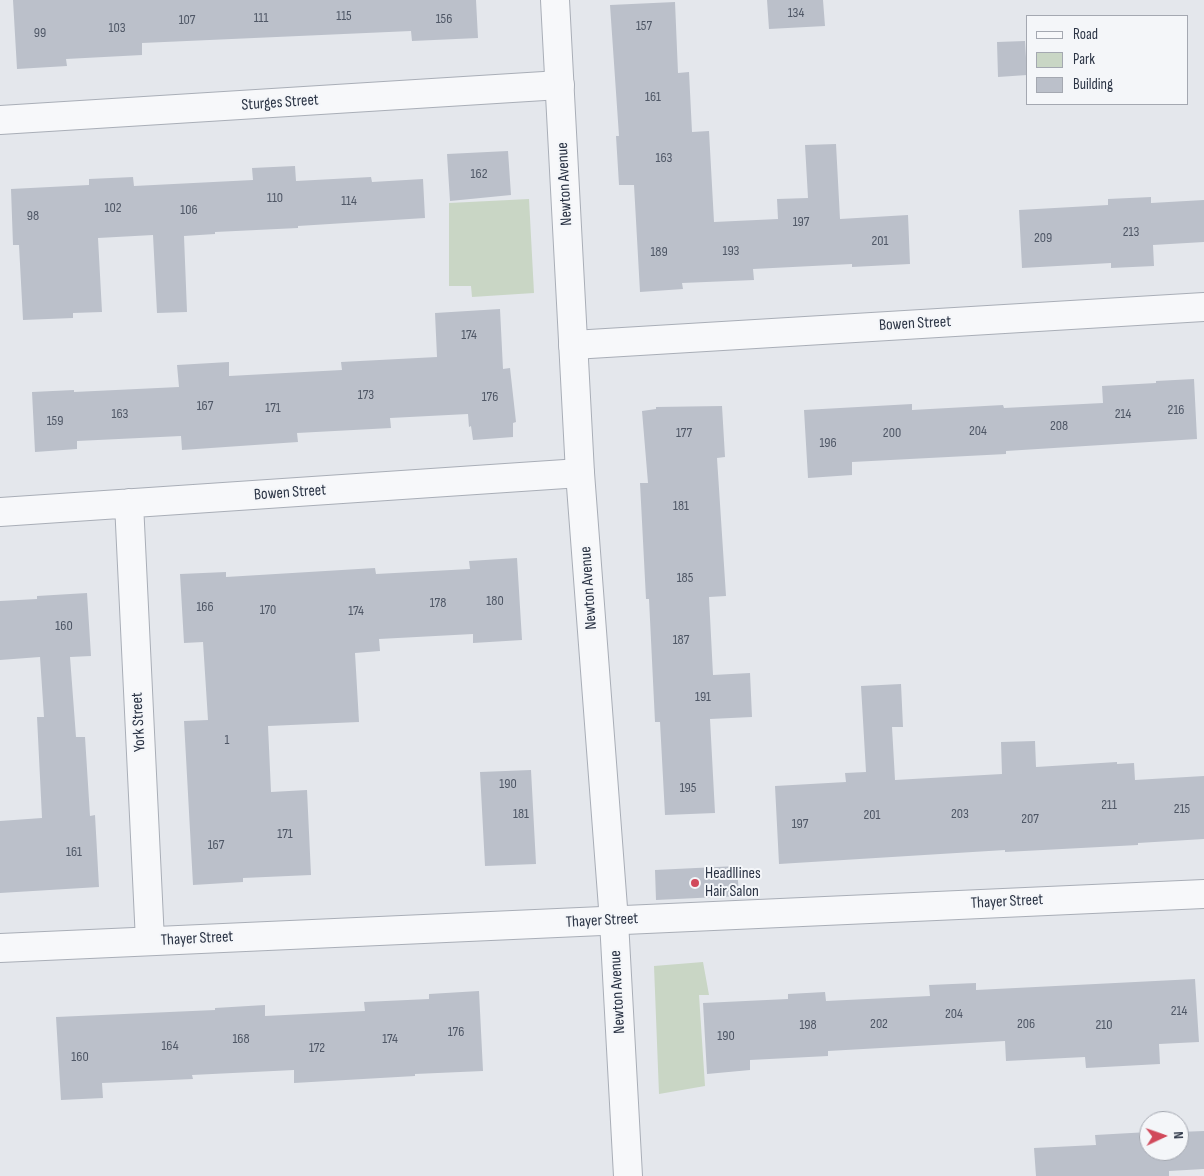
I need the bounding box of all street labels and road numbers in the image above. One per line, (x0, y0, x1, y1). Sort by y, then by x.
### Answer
street label: Sturges Street (241, 91, 319, 115)
street label: Newton Avenue (553, 142, 577, 226)
street label: Bowen Street (878, 313, 952, 335)
street label: Bowen Street (253, 481, 327, 505)
street label: Newton Avenue (577, 546, 601, 630)
street label: York Street (128, 692, 150, 752)
street label: Thayer Street (970, 891, 1044, 913)
street label: Thayer Street (565, 910, 639, 932)
street label: Thayer Street (160, 928, 234, 950)
street label: Newton Avenue (606, 950, 630, 1034)

